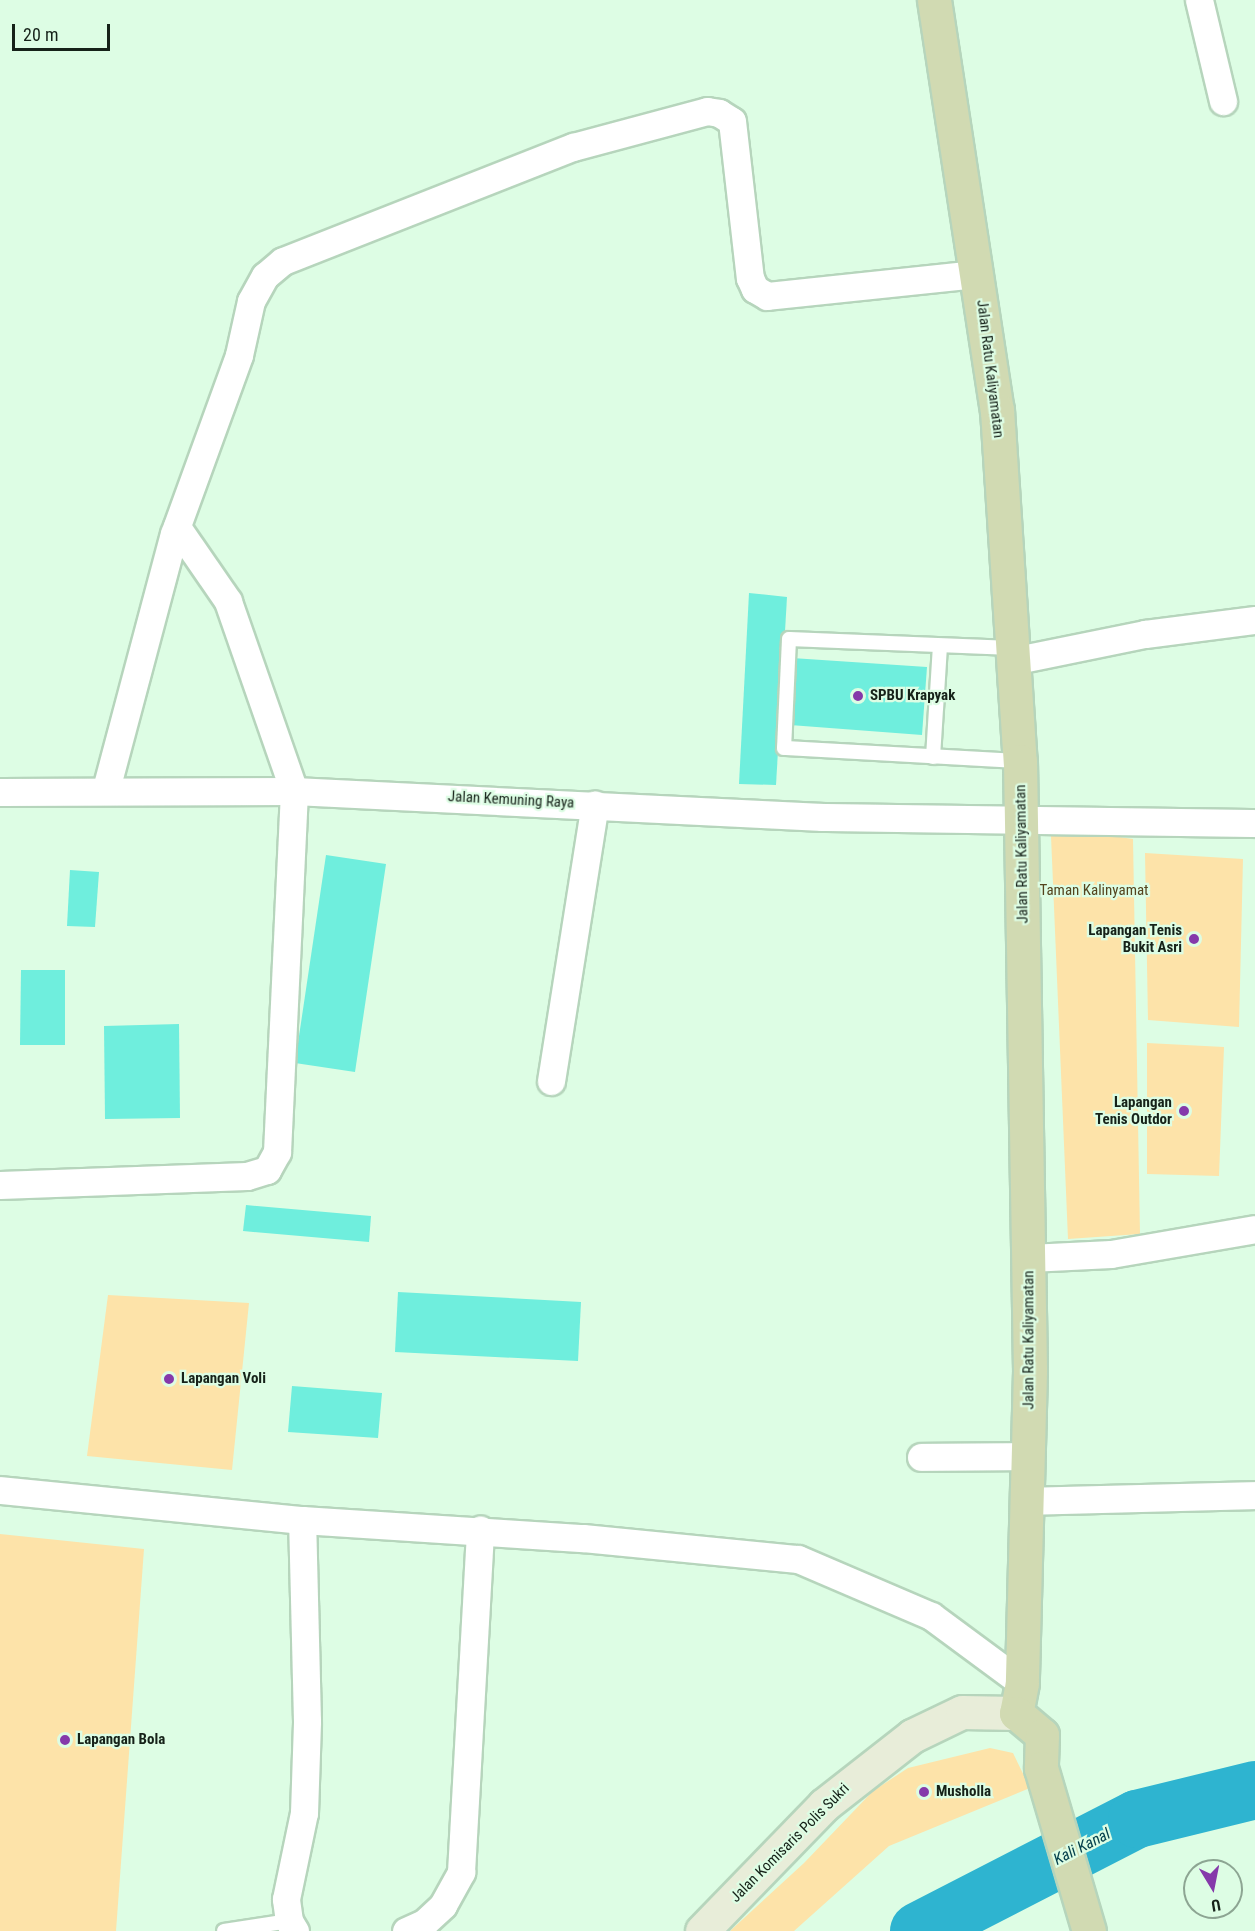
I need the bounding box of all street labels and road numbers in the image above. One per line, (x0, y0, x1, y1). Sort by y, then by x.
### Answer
street label: Jalan Ratu Kaliyamatan (973, 299, 1007, 439)
street label: Jalan Ratu Kaliyamatan (1012, 784, 1032, 924)
street label: Jalan Kemuning Raya (447, 788, 575, 812)
street label: Jalan Ratu Kaliyamatan (1020, 1271, 1038, 1409)
street label: Jalan Komisaris Polis Sukri (727, 1780, 853, 1906)

